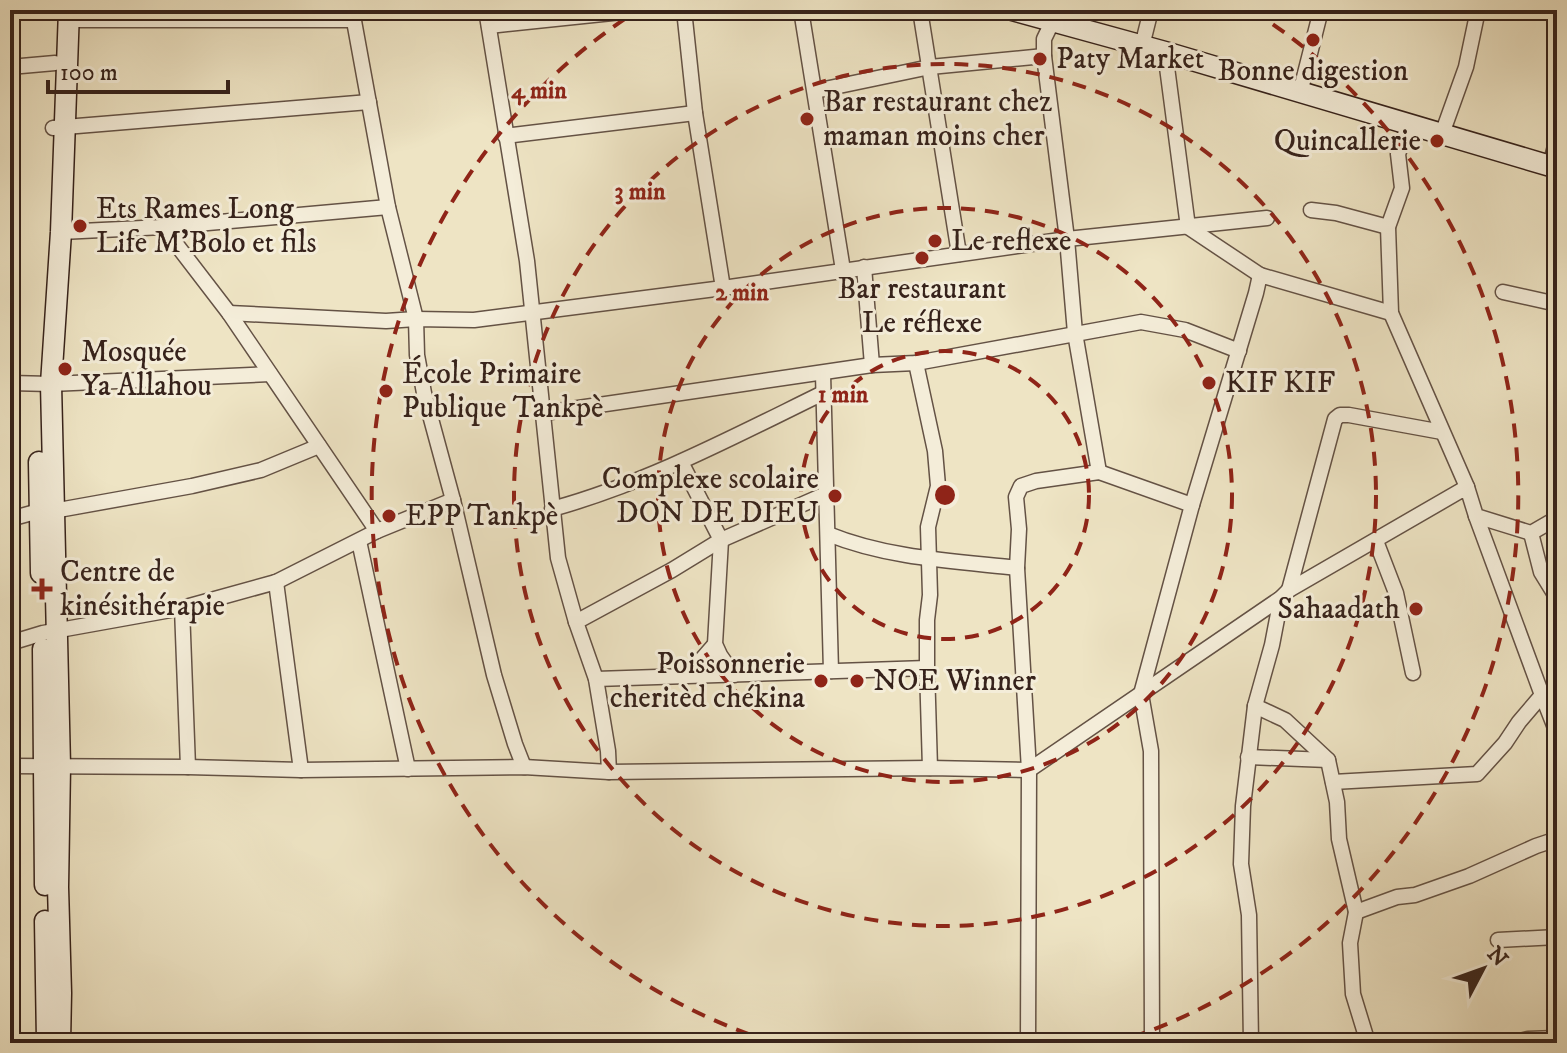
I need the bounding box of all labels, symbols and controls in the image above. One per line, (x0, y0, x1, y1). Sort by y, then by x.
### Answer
marker: Bonne digestion (1304, 31, 1322, 49)
place label: Paty Market (1056, 41, 1204, 78)
scale bar (48, 44, 228, 94)
marker: Paty Market (1031, 50, 1049, 68)
place label: Bonne digestion (1217, 53, 1409, 90)
text: 100 m (60, 58, 118, 88)
text: 4 min (511, 76, 567, 106)
place label: Bar restaurant chez maman moins cher (823, 84, 1052, 155)
marker: Bar restaurant chez maman moins cher (798, 110, 816, 128)
place label: Quincallerie (1274, 123, 1421, 160)
marker: Quincallerie (1428, 132, 1446, 150)
text: 3 min (615, 177, 666, 207)
place label: Ets Rames Long Life M'Bolo et fils (96, 191, 317, 262)
marker: Ets Rames Long Life M'Bolo et fils (71, 217, 89, 235)
place label: Le reflexe (951, 223, 1071, 260)
marker: Le reflexe (926, 232, 944, 250)
marker: Bar restaurant Le réflexe (913, 249, 931, 267)
place label: Bar restaurant Le réflexe (838, 271, 1006, 342)
text: 2 min (715, 278, 769, 308)
place label: Mosquée Ya Allahou (81, 334, 212, 405)
place label: École Primaire Publique Tankpè (402, 355, 603, 427)
marker: Mosquée Ya Allahou (56, 360, 74, 378)
place label: KIF KIF (1225, 365, 1335, 402)
marker: KIF KIF (1200, 374, 1218, 392)
text: 1 min (818, 380, 869, 410)
marker: École Primaire Publique Tankpè (377, 382, 395, 400)
place label: Complexe scolaire DON DE DIEU (602, 461, 819, 532)
centre of rings (931, 481, 959, 509)
marker: Complexe scolaire DON DE DIEU (826, 487, 844, 505)
place label: EPP Tankpè (405, 498, 558, 535)
marker: EPP Tankpè (380, 507, 398, 525)
place label: Centre de kinésithérapie (60, 554, 225, 625)
marker: Centre de kinésithérapie (31, 578, 53, 600)
place label: Sahaadath (1277, 591, 1400, 628)
marker: Sahaadath (1407, 600, 1425, 618)
place label: Poissonnerie cheritèd chékina (610, 646, 805, 717)
place label: NOE Winner (873, 663, 1036, 700)
marker: Poissonnerie cheritèd chékina (812, 672, 830, 690)
marker: NOE Winner (848, 672, 866, 690)
north arrow (1443, 929, 1523, 1009)
text: N (1481, 941, 1513, 973)

